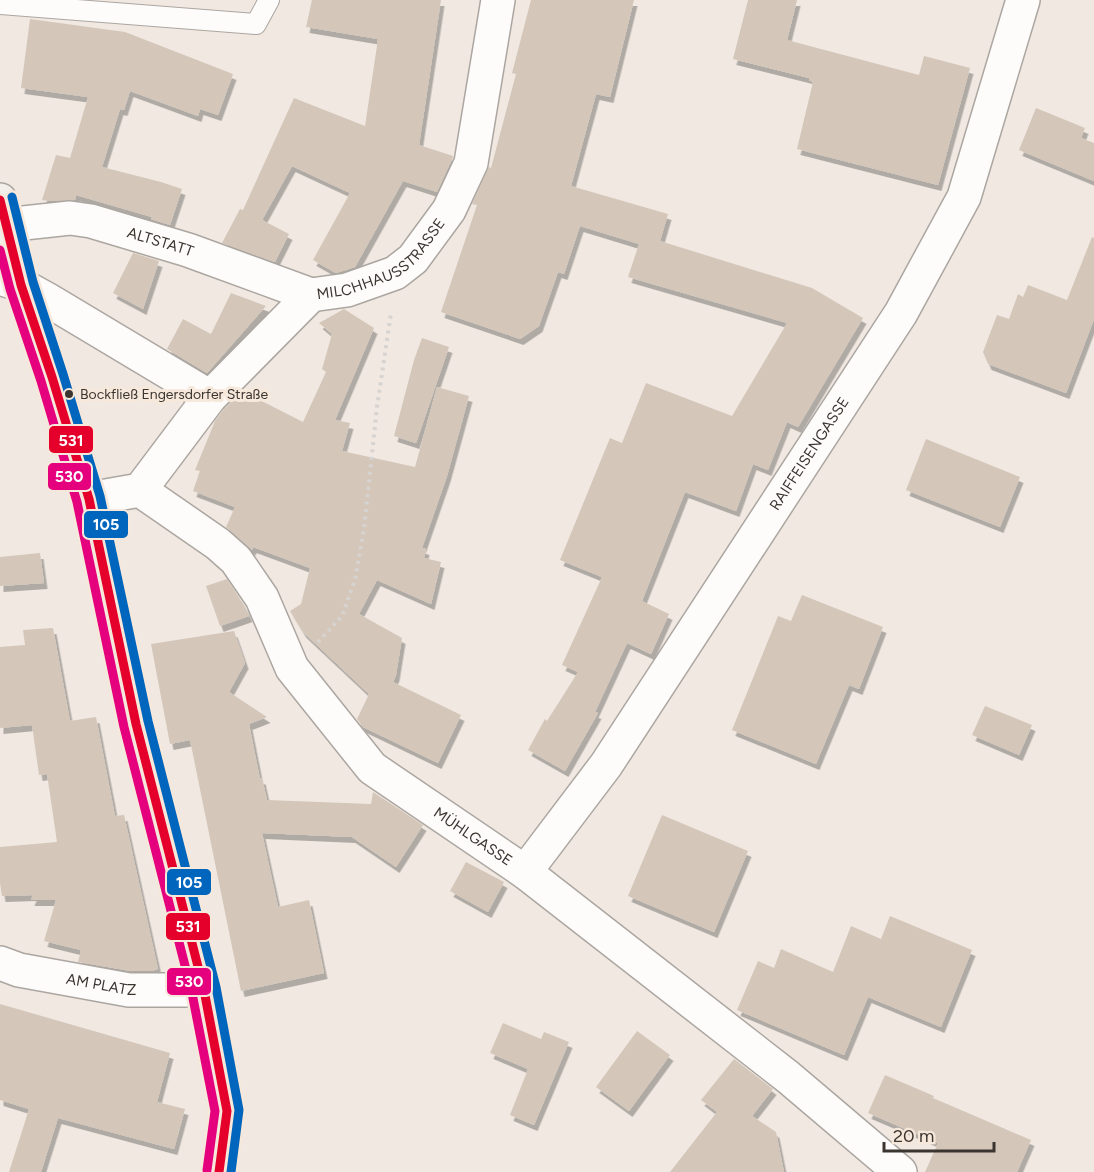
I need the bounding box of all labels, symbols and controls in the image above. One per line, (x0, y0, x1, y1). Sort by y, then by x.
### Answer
street label: MILCHHAUSSTRASSE (316, 215, 449, 303)
street label: ALTSTATT (125, 223, 197, 260)
place label: Bockfließ Engersdorfer Straße (80, 386, 268, 403)
marker: Bockfließ Engersdorfer Straße (63, 388, 75, 400)
street label: RAIFFEISENGASSE (766, 394, 853, 514)
line badge: 531 (48, 425, 94, 454)
text: 531 (59, 431, 83, 450)
line badge: 530 (47, 462, 92, 491)
text: 530 (55, 467, 83, 486)
line badge: 105 (83, 510, 129, 539)
text: 105 (93, 515, 119, 534)
street label: MÜHLGASSE (430, 804, 516, 870)
line badge: 105 (166, 868, 212, 896)
text: 105 (176, 873, 202, 892)
line badge: 531 (165, 912, 211, 941)
text: 531 (176, 917, 200, 936)
line badge: 530 (166, 967, 212, 996)
street label: AM PLATZ (65, 970, 136, 999)
text: 530 (175, 972, 203, 991)
scale bar (884, 1115, 994, 1153)
text: 20 m (893, 1125, 934, 1147)

